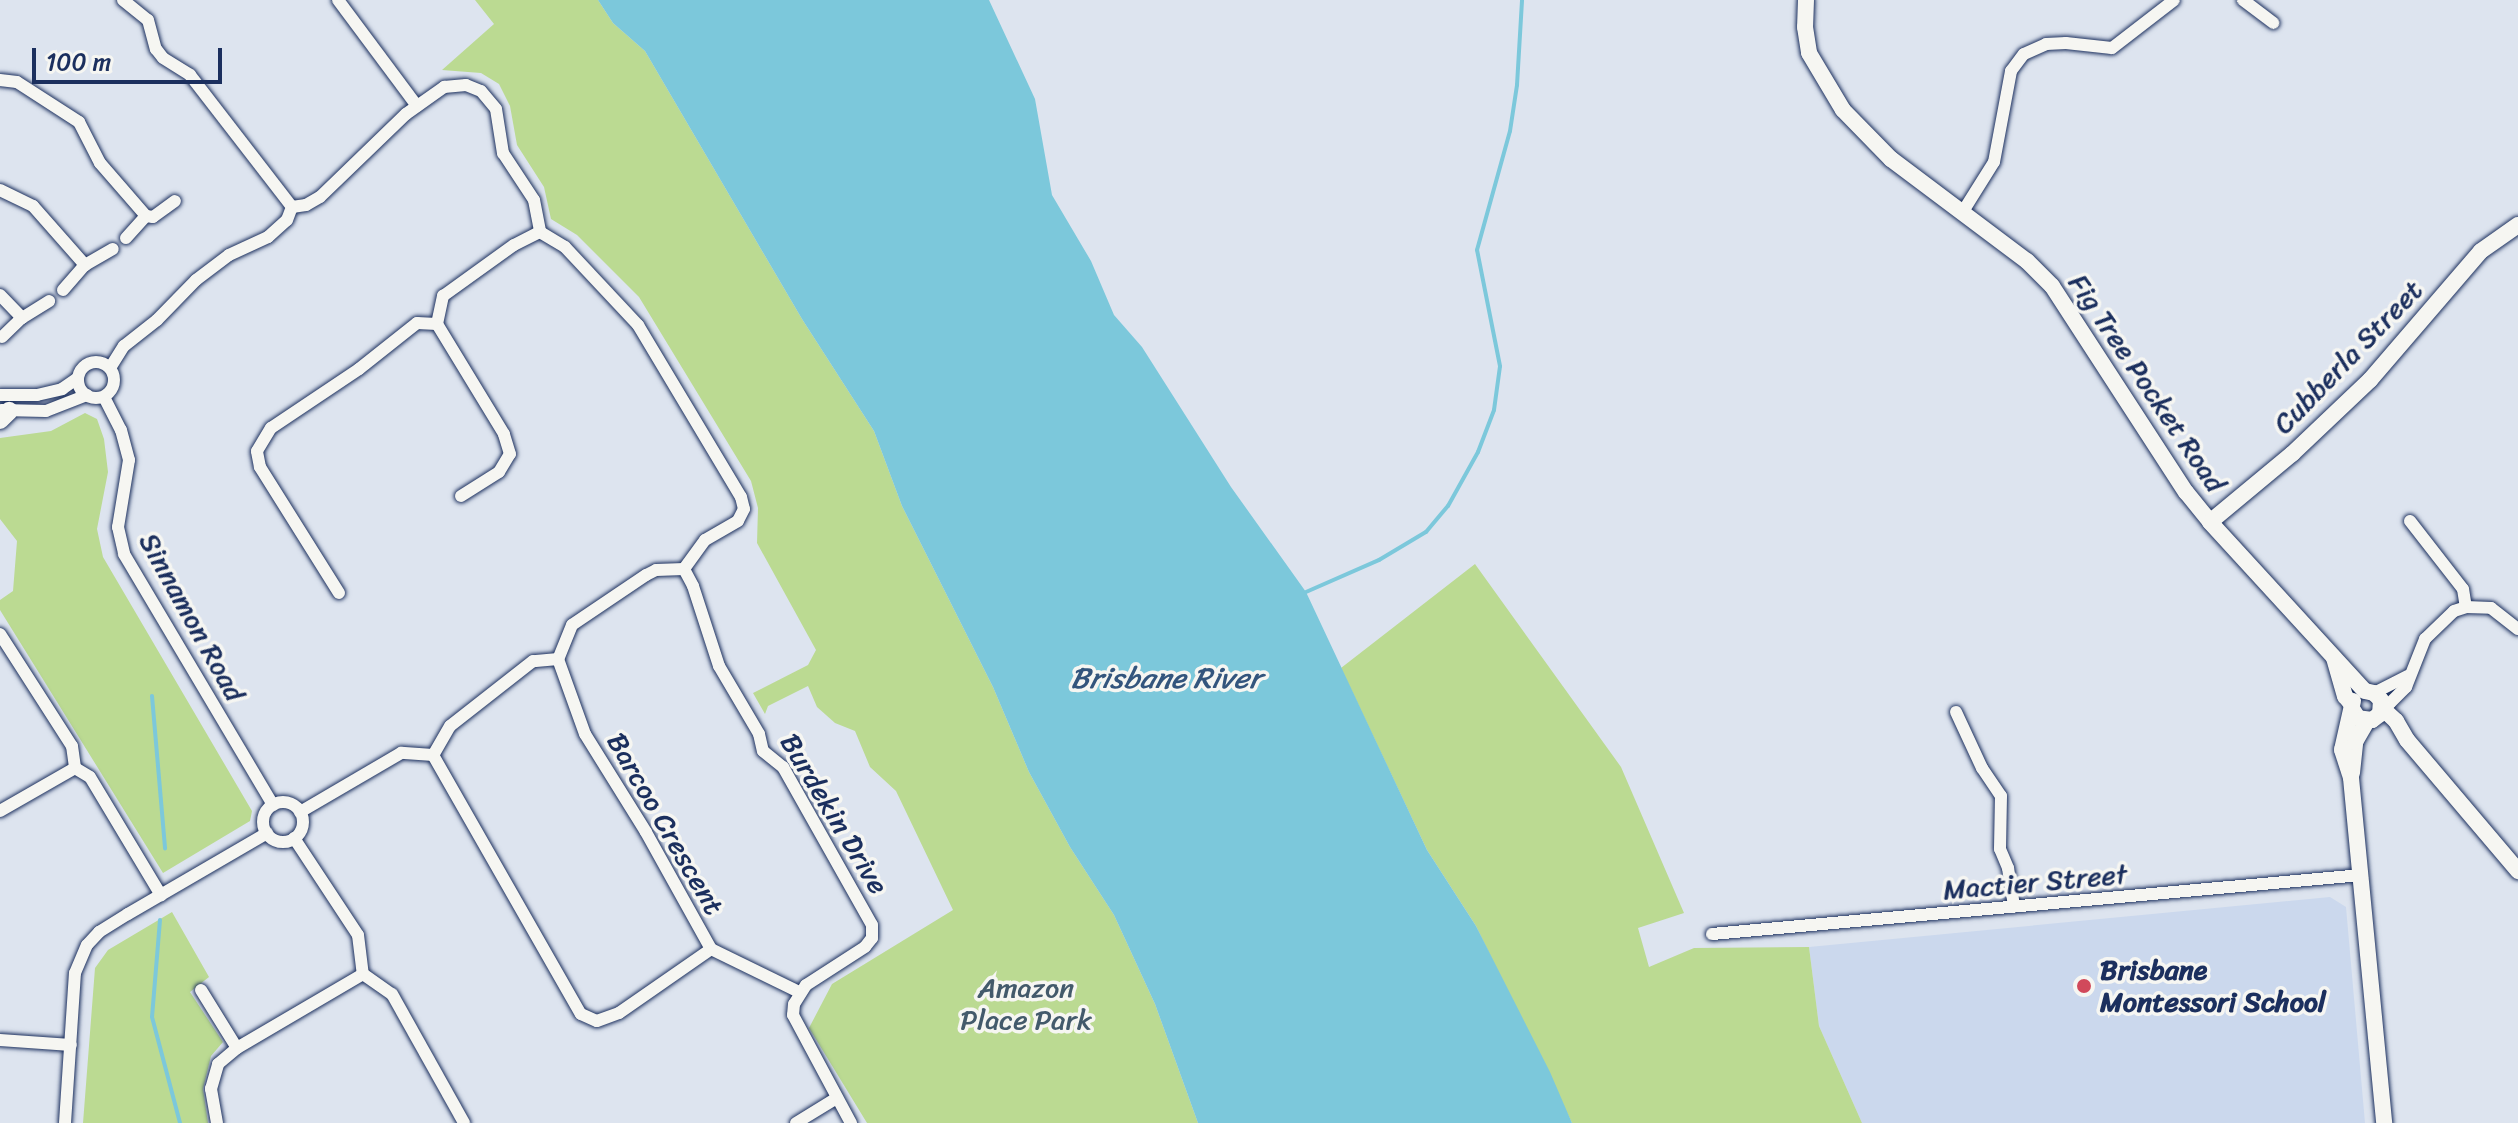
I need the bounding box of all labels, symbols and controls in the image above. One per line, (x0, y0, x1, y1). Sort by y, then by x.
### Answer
scale bar (36, 32, 226, 82)
text: 100 m (46, 41, 111, 83)
street label: Fig Tree Pocket Road (2061, 267, 2233, 499)
street label: Cubberla Street (2267, 274, 2429, 440)
street label: Sinnamon Road (132, 527, 252, 707)
water label: Brisbane River (1071, 660, 1261, 696)
street label: Barcoo Crescent (599, 727, 731, 921)
street label: Burdekin Drive (773, 728, 895, 900)
street label: Mactier Street (1942, 857, 2128, 907)
place label: Brisbane Montessori School (2100, 953, 2326, 1019)
park label: Amazon Place Park (960, 971, 1092, 1037)
marker: Brisbane Montessori School (2075, 977, 2093, 995)

